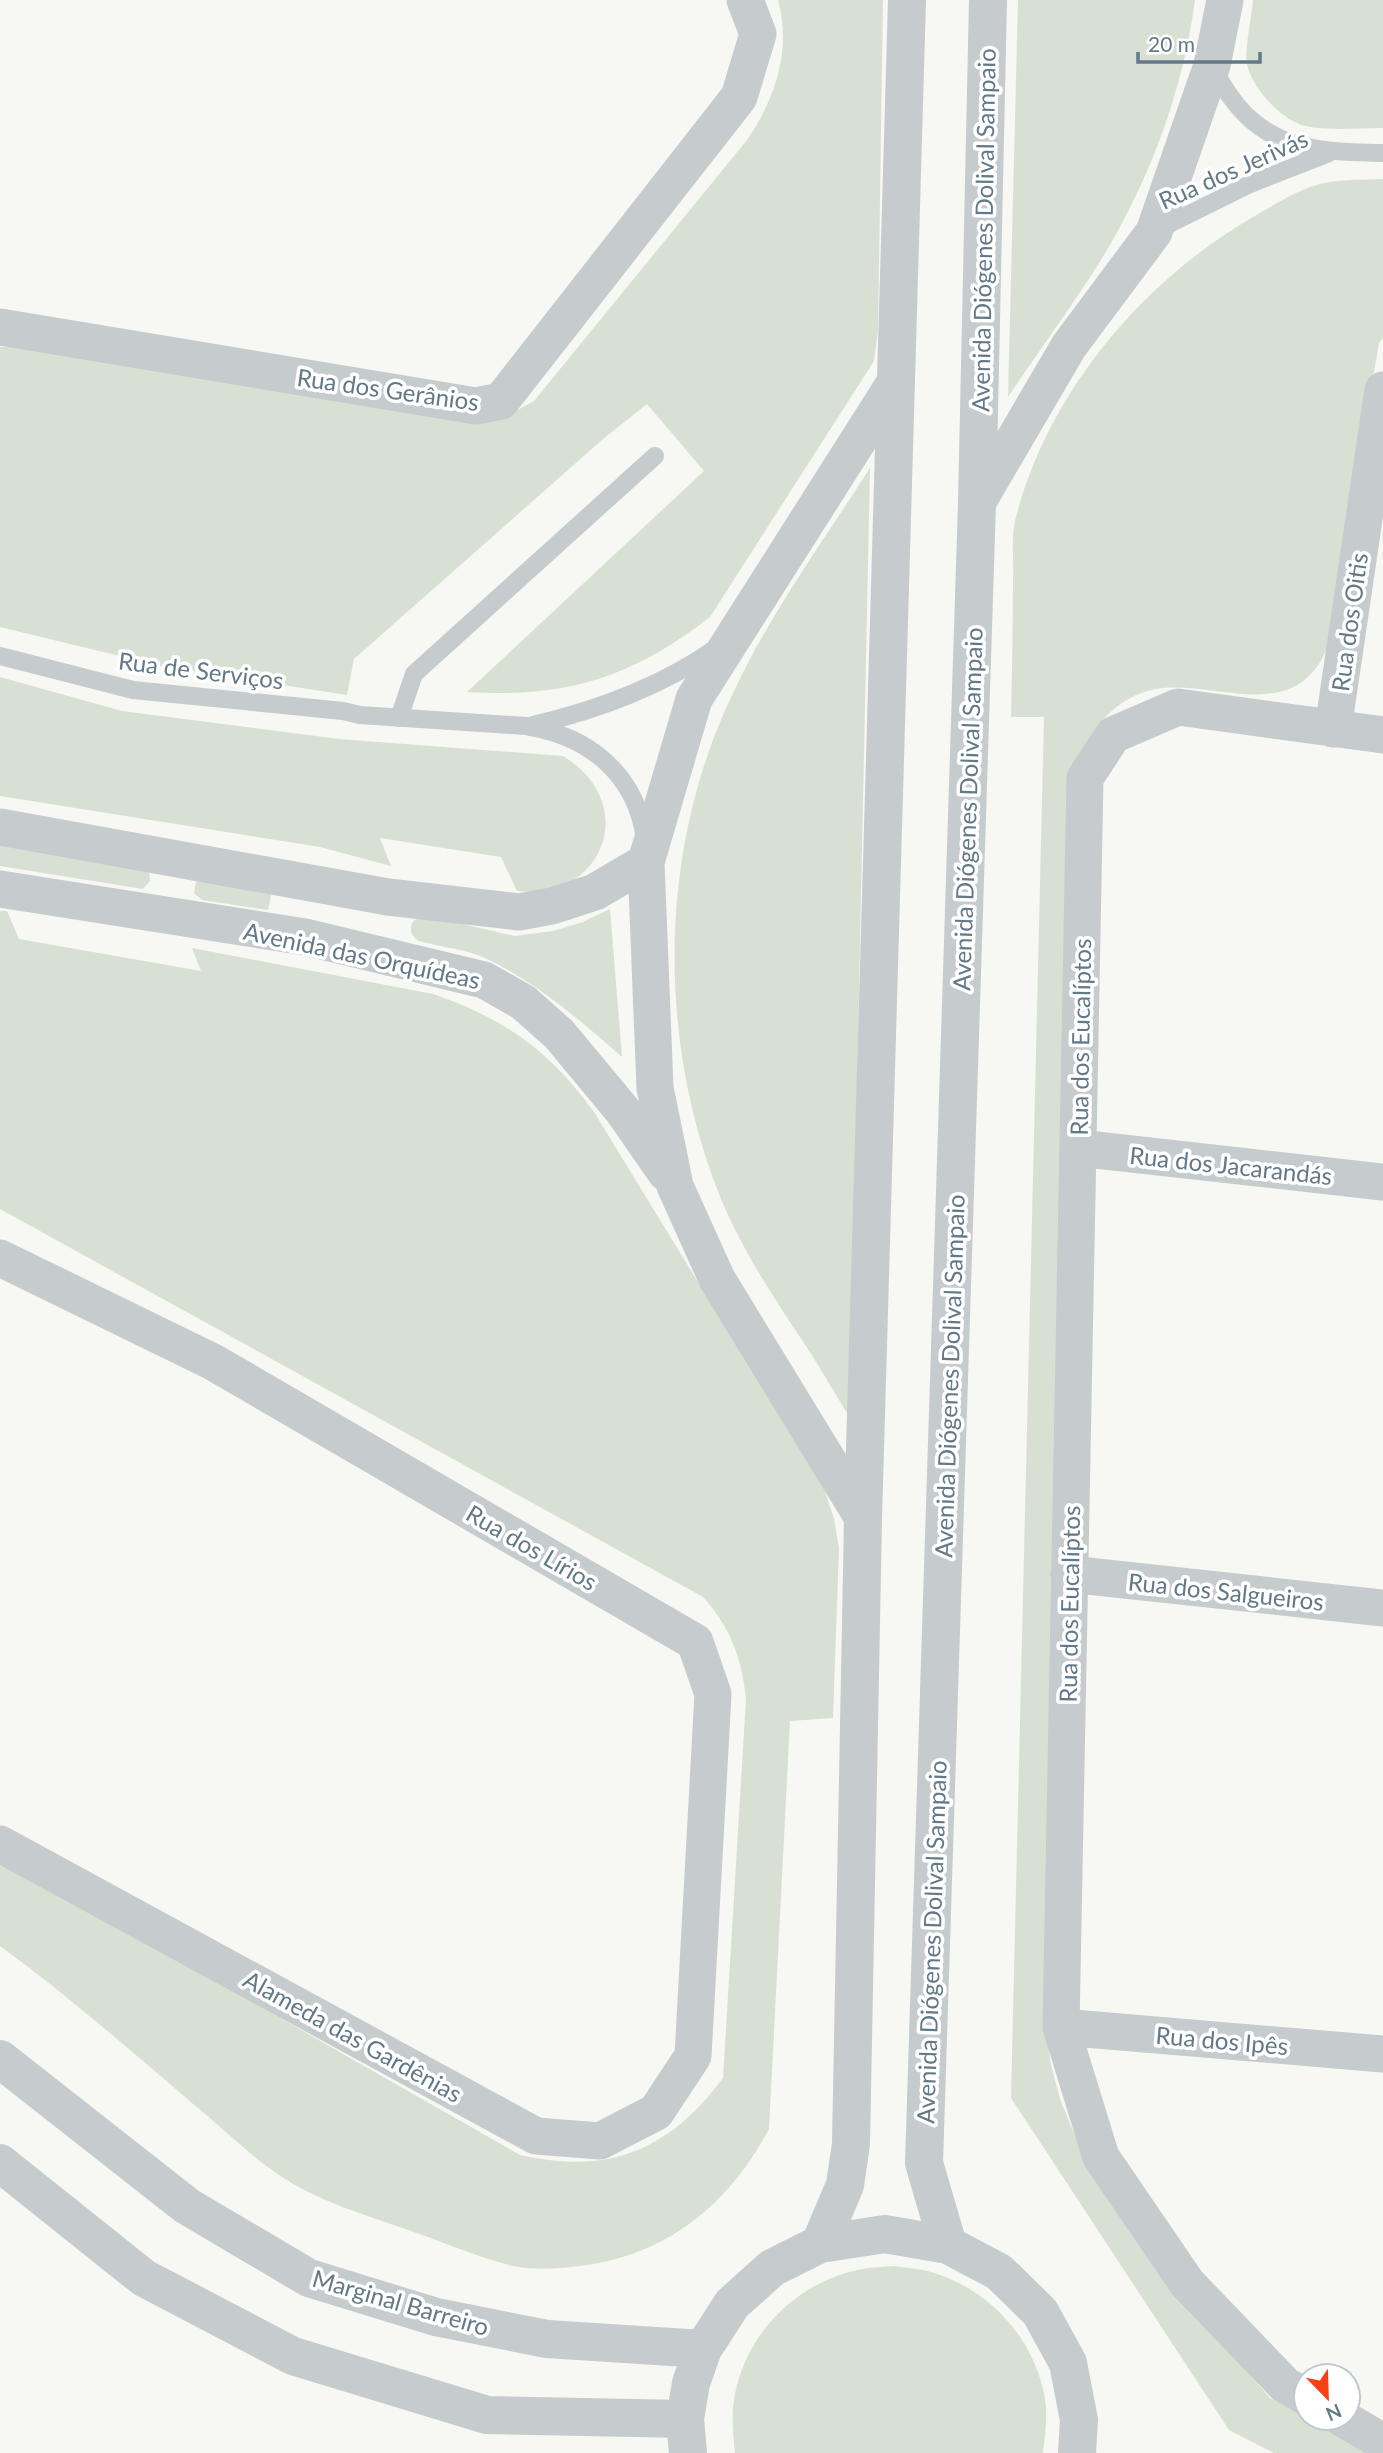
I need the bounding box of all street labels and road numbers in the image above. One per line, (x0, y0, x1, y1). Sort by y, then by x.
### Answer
street label: Avenida Diógenes Dolival Sampaio (965, 48, 1001, 412)
street label: Rua dos Jerivás (1154, 123, 1312, 215)
street label: Rua dos Gerânios (295, 362, 481, 416)
street label: Rua dos Oitis (1325, 551, 1373, 693)
street label: Avenida Diógenes Dolival Sampaio (946, 627, 988, 991)
street label: Rua de Serviços (117, 645, 285, 695)
street label: Avenida das Orquídeas (241, 916, 483, 994)
street label: Rua dos Eucalíptos (1064, 938, 1096, 1136)
street label: Rua dos Jacarandás (1128, 1140, 1334, 1190)
street label: Avenida Diógenes Dolival Sampaio (928, 1194, 970, 1558)
street label: Rua dos Lírios (461, 1498, 603, 1596)
street label: Rua dos Eucalíptos (1053, 1505, 1085, 1703)
street label: Rua dos Salgueiros (1127, 1566, 1325, 1616)
street label: Avenida Diógenes Dolival Sampaio (910, 1760, 952, 2124)
street label: Alameda das Gardênias (239, 1964, 467, 2108)
street label: Rua dos Ipês (1155, 2020, 1289, 2060)
street label: Marginal Barreiro (309, 2263, 493, 2341)

